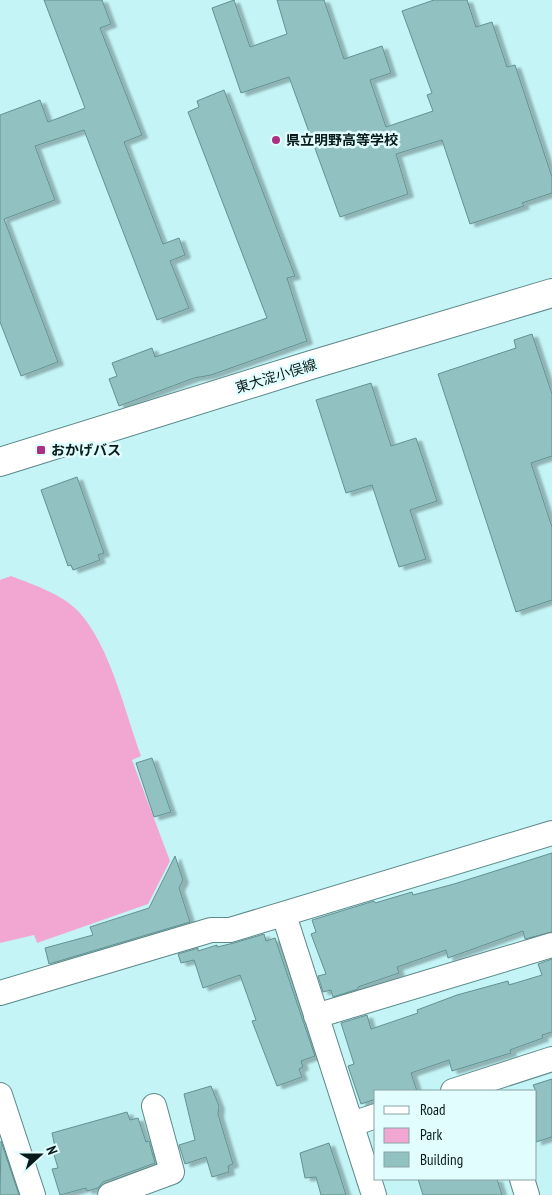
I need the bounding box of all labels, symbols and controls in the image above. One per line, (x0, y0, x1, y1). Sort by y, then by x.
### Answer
place label: 県立明野高等学校 (286, 131, 398, 149)
marker: 県立明野高等学校 (270, 134, 282, 146)
street label: 東大淀小俣線 (233, 355, 319, 397)
place label: おかげバス (51, 441, 121, 459)
marker: おかげバス (35, 444, 47, 456)
legend (374, 1090, 537, 1180)
text: Road (420, 1100, 446, 1119)
text: Park (420, 1125, 442, 1144)
north arrow (15, 1130, 65, 1180)
text: N (42, 1144, 62, 1157)
text: Building (420, 1150, 463, 1169)

